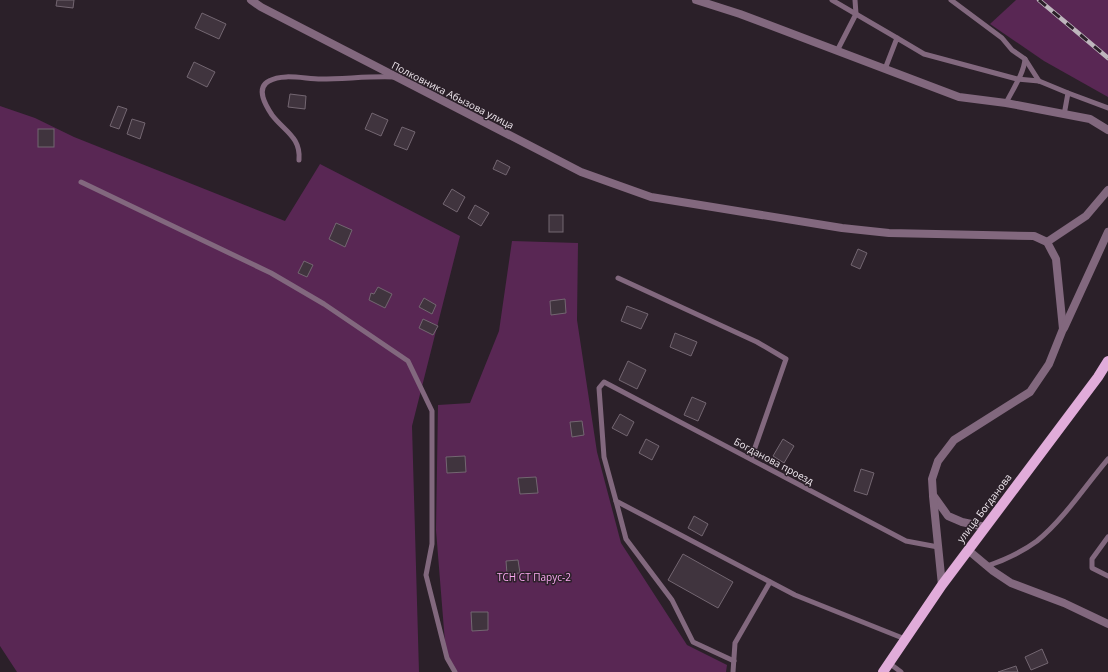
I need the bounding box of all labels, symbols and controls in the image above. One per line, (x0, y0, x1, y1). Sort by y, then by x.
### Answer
street label: Полковника Абызова улица (389, 58, 517, 132)
street label: Богданова проезд (732, 434, 817, 488)
street label: улица Богданова (953, 471, 1015, 545)
park label: ТСН СТ Парус-2 (497, 570, 571, 584)

